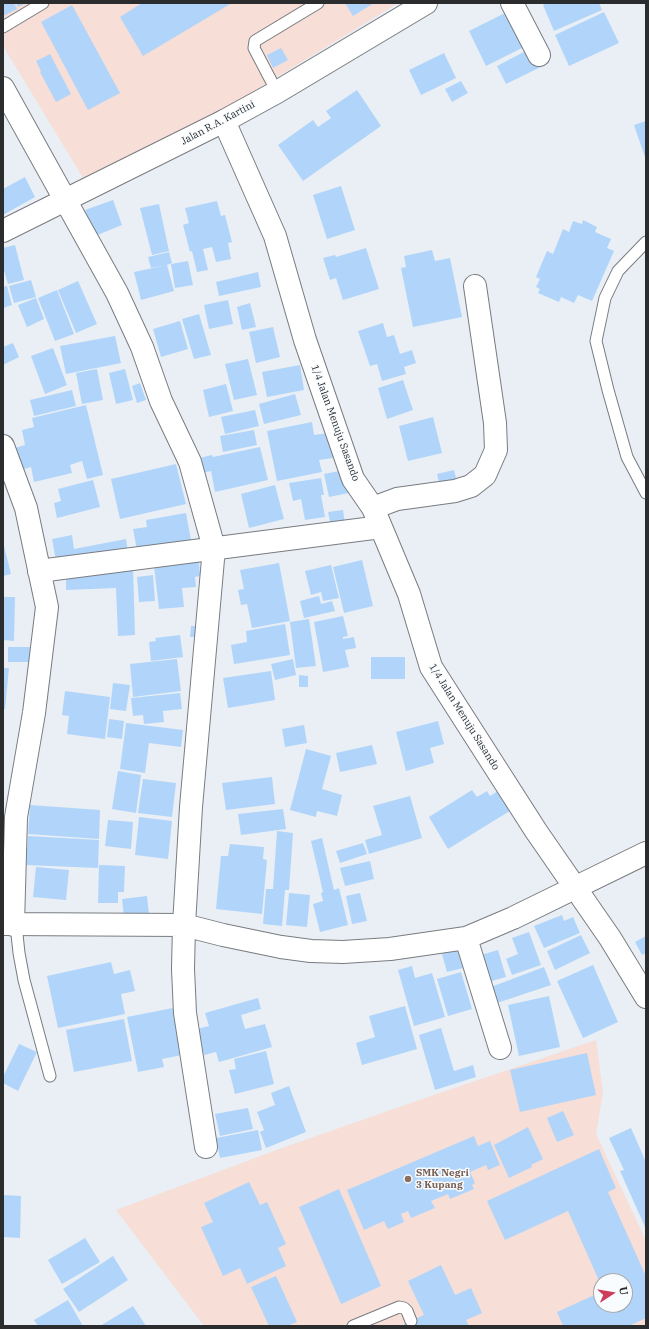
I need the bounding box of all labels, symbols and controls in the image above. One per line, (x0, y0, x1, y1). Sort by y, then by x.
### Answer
street label: Jalan R.A. Kartini (179, 98, 257, 148)
street label: 1/4 Jalan Menuju Sasando (308, 363, 362, 483)
street label: 1/4 Jalan Menuju Sasando (426, 662, 502, 772)
place label: SMK Negri 3 Kupang (416, 1167, 469, 1190)
marker: SMK Negri 3 Kupang (403, 1174, 413, 1184)
north arrow (593, 1273, 633, 1313)
text: U (616, 1285, 631, 1296)

